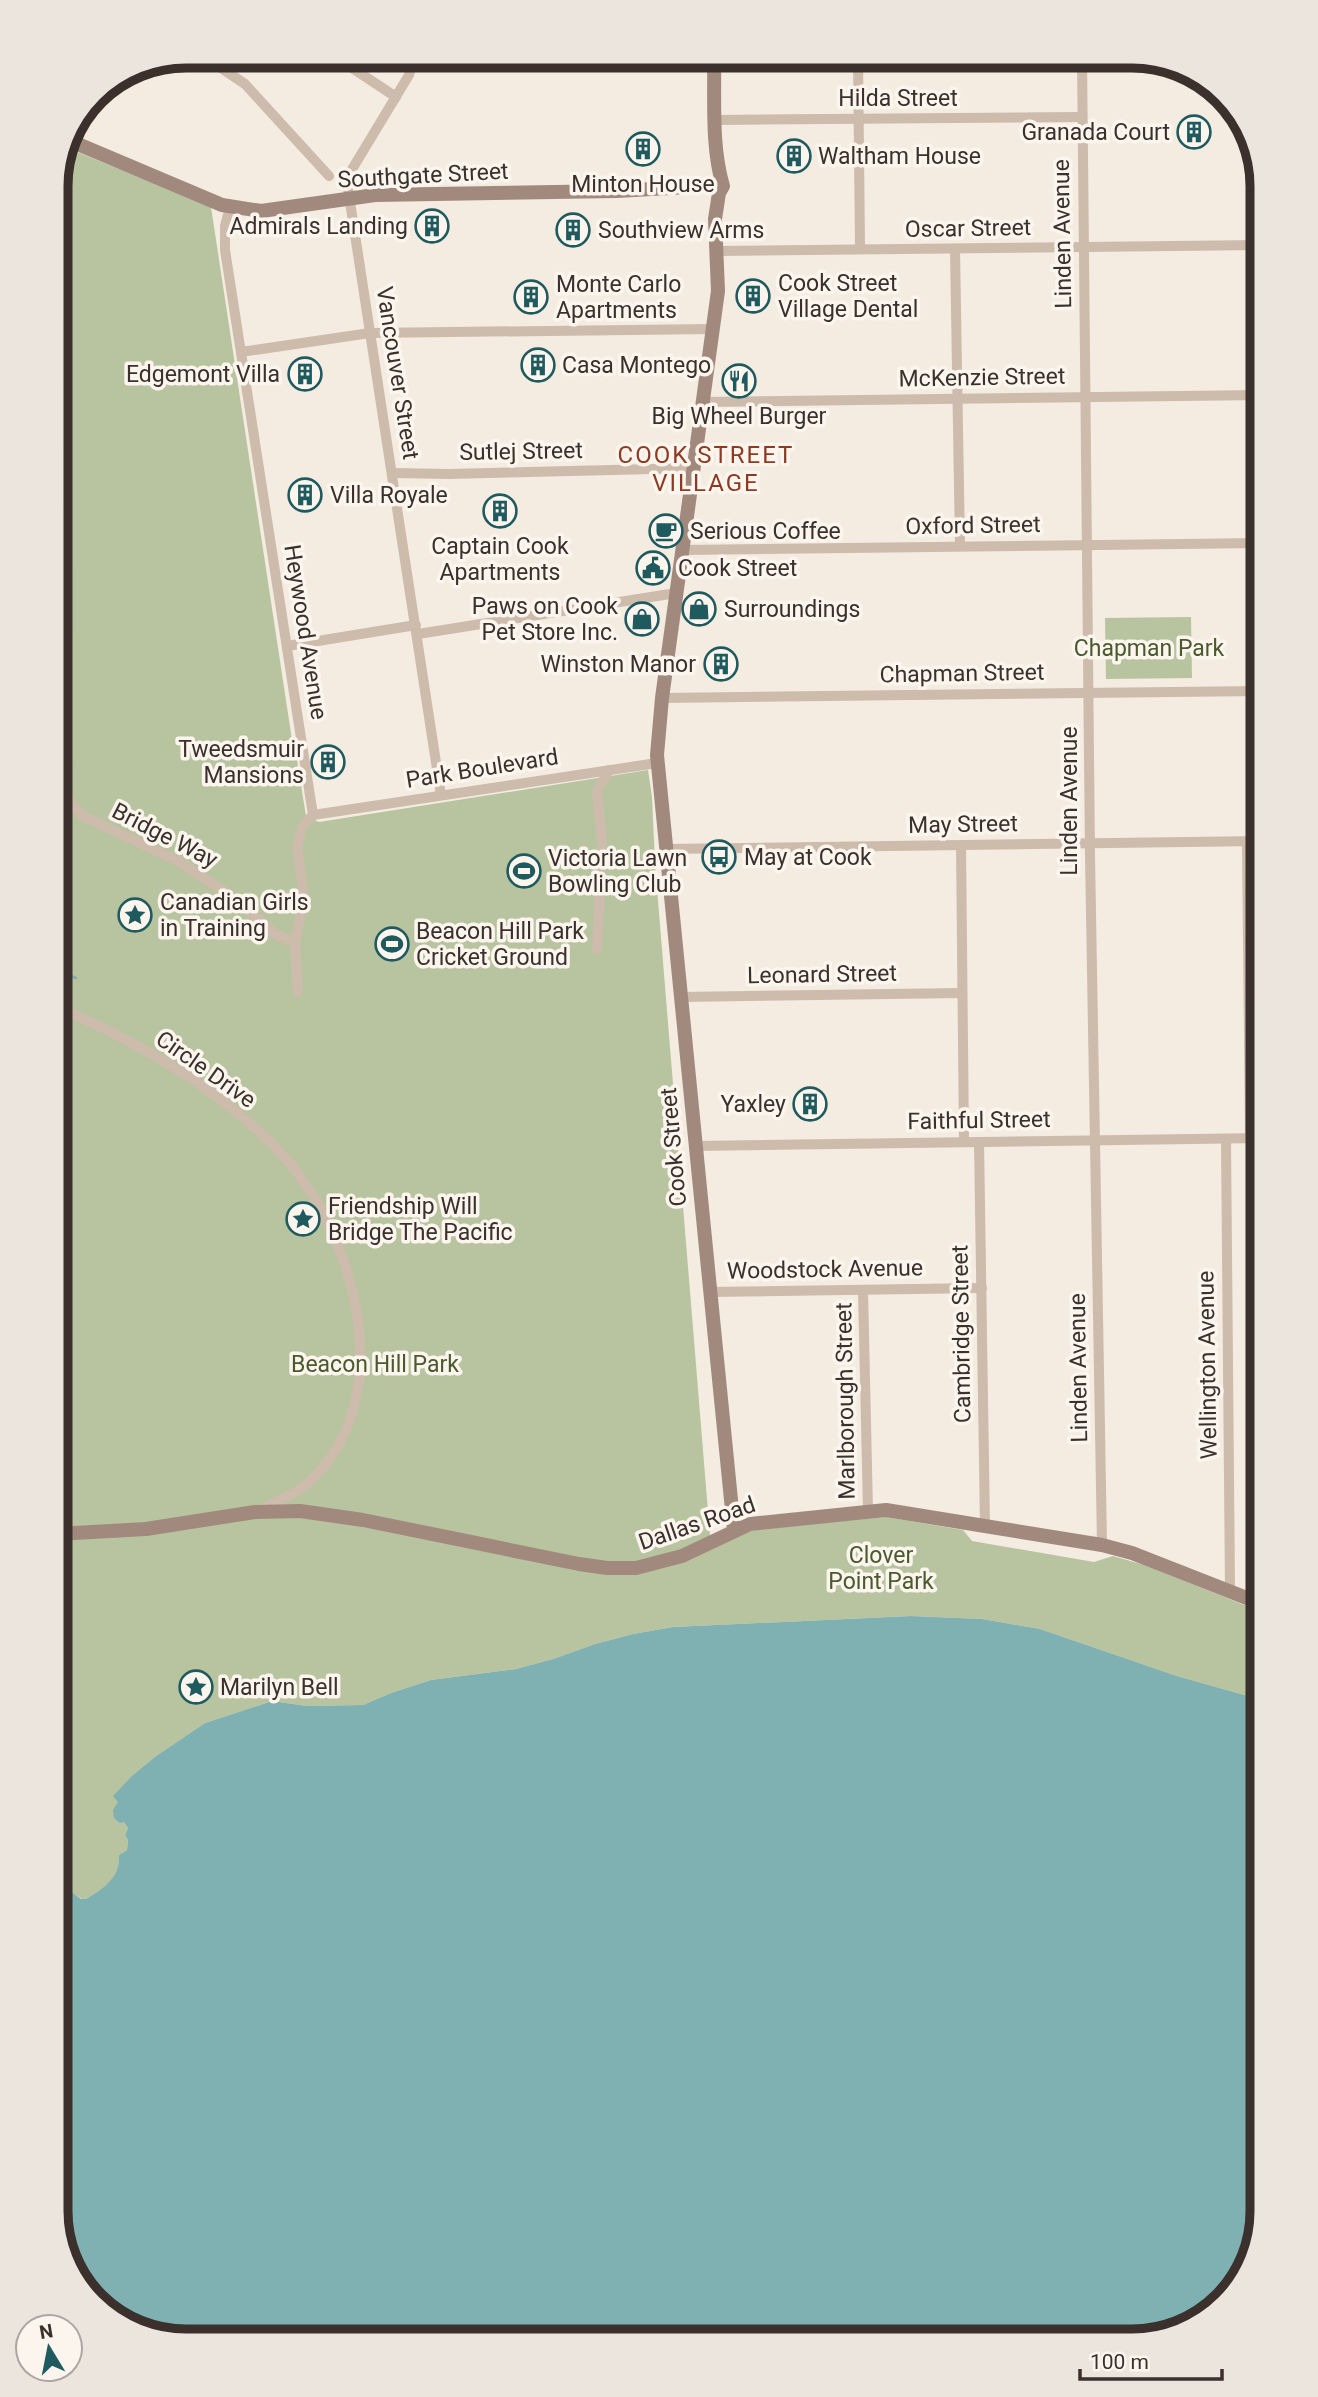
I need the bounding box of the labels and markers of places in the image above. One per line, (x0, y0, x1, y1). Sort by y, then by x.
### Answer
building icon: Granada Court (1175, 113, 1213, 151)
place label: Granada Court (1021, 119, 1170, 146)
building icon: Minton House (624, 130, 662, 168)
building icon: Waltham House (775, 137, 813, 175)
place label: Waltham House (818, 143, 981, 170)
place label: Minton House (571, 171, 715, 198)
building icon: Admirals Landing (413, 207, 451, 245)
building icon: Southview Arms (554, 211, 592, 249)
place label: Admirals Landing (229, 213, 408, 240)
place label: Southview Arms (598, 217, 764, 244)
place label: Cook Street Village Dental (778, 270, 918, 323)
place label: Monte Carlo Apartments (556, 271, 681, 324)
building icon: Cook Street Village Dental (734, 277, 772, 315)
building icon: Monte Carlo Apartments (512, 278, 550, 316)
building icon: Casa Montego (519, 346, 557, 384)
place label: Casa Montego (562, 352, 711, 379)
building icon: Edgemont Villa (286, 355, 324, 393)
place label: Edgemont Villa (126, 361, 280, 388)
restaurant icon: Big Wheel Burger (720, 362, 758, 400)
place label: Big Wheel Burger (652, 403, 827, 430)
building icon: Villa Royale (286, 476, 324, 514)
place label: Villa Royale (330, 482, 448, 509)
building icon: Captain Cook Apartments (481, 492, 519, 530)
cafe icon: Serious Coffee (647, 512, 685, 550)
place label: Serious Coffee (690, 518, 841, 545)
place label: Captain Cook Apartments (431, 533, 569, 586)
public building icon: Cook Street (634, 549, 672, 587)
place label: Cook Street (678, 555, 797, 582)
shop icon: Surroundings (680, 590, 718, 628)
place label: Paws on Cook Pet Store Inc. (472, 593, 618, 646)
place label: Surroundings (724, 596, 860, 623)
shop icon: Paws on Cook Pet Store Inc. (623, 600, 661, 638)
building icon: Winston Manor (702, 645, 740, 683)
place label: Winston Manor (540, 651, 696, 678)
place label: Tweedsmuir Mansions (178, 736, 304, 789)
building icon: Tweedsmuir Mansions (309, 743, 347, 781)
bus stop icon: May at Cook (700, 838, 738, 876)
place label: May at Cook (744, 844, 872, 871)
place label: Victoria Lawn Bowling Club (548, 845, 687, 898)
sports icon: Victoria Lawn Bowling Club (505, 852, 543, 890)
place label: Canadian Girls in Training (160, 889, 309, 942)
place icon: Canadian Girls in Training (116, 896, 154, 934)
place label: Beacon Hill Park Cricket Ground (416, 918, 584, 971)
sports icon: Beacon Hill Park Cricket Ground (373, 925, 411, 963)
building icon: Yaxley (791, 1085, 829, 1123)
place label: Yaxley (721, 1091, 786, 1118)
place label: Friendship Will Bridge The Pacific (328, 1193, 513, 1246)
place icon: Friendship Will Bridge The Pacific (284, 1200, 322, 1238)
place icon: Marilyn Bell (177, 1668, 215, 1706)
place label: Marilyn Bell (220, 1674, 339, 1701)

